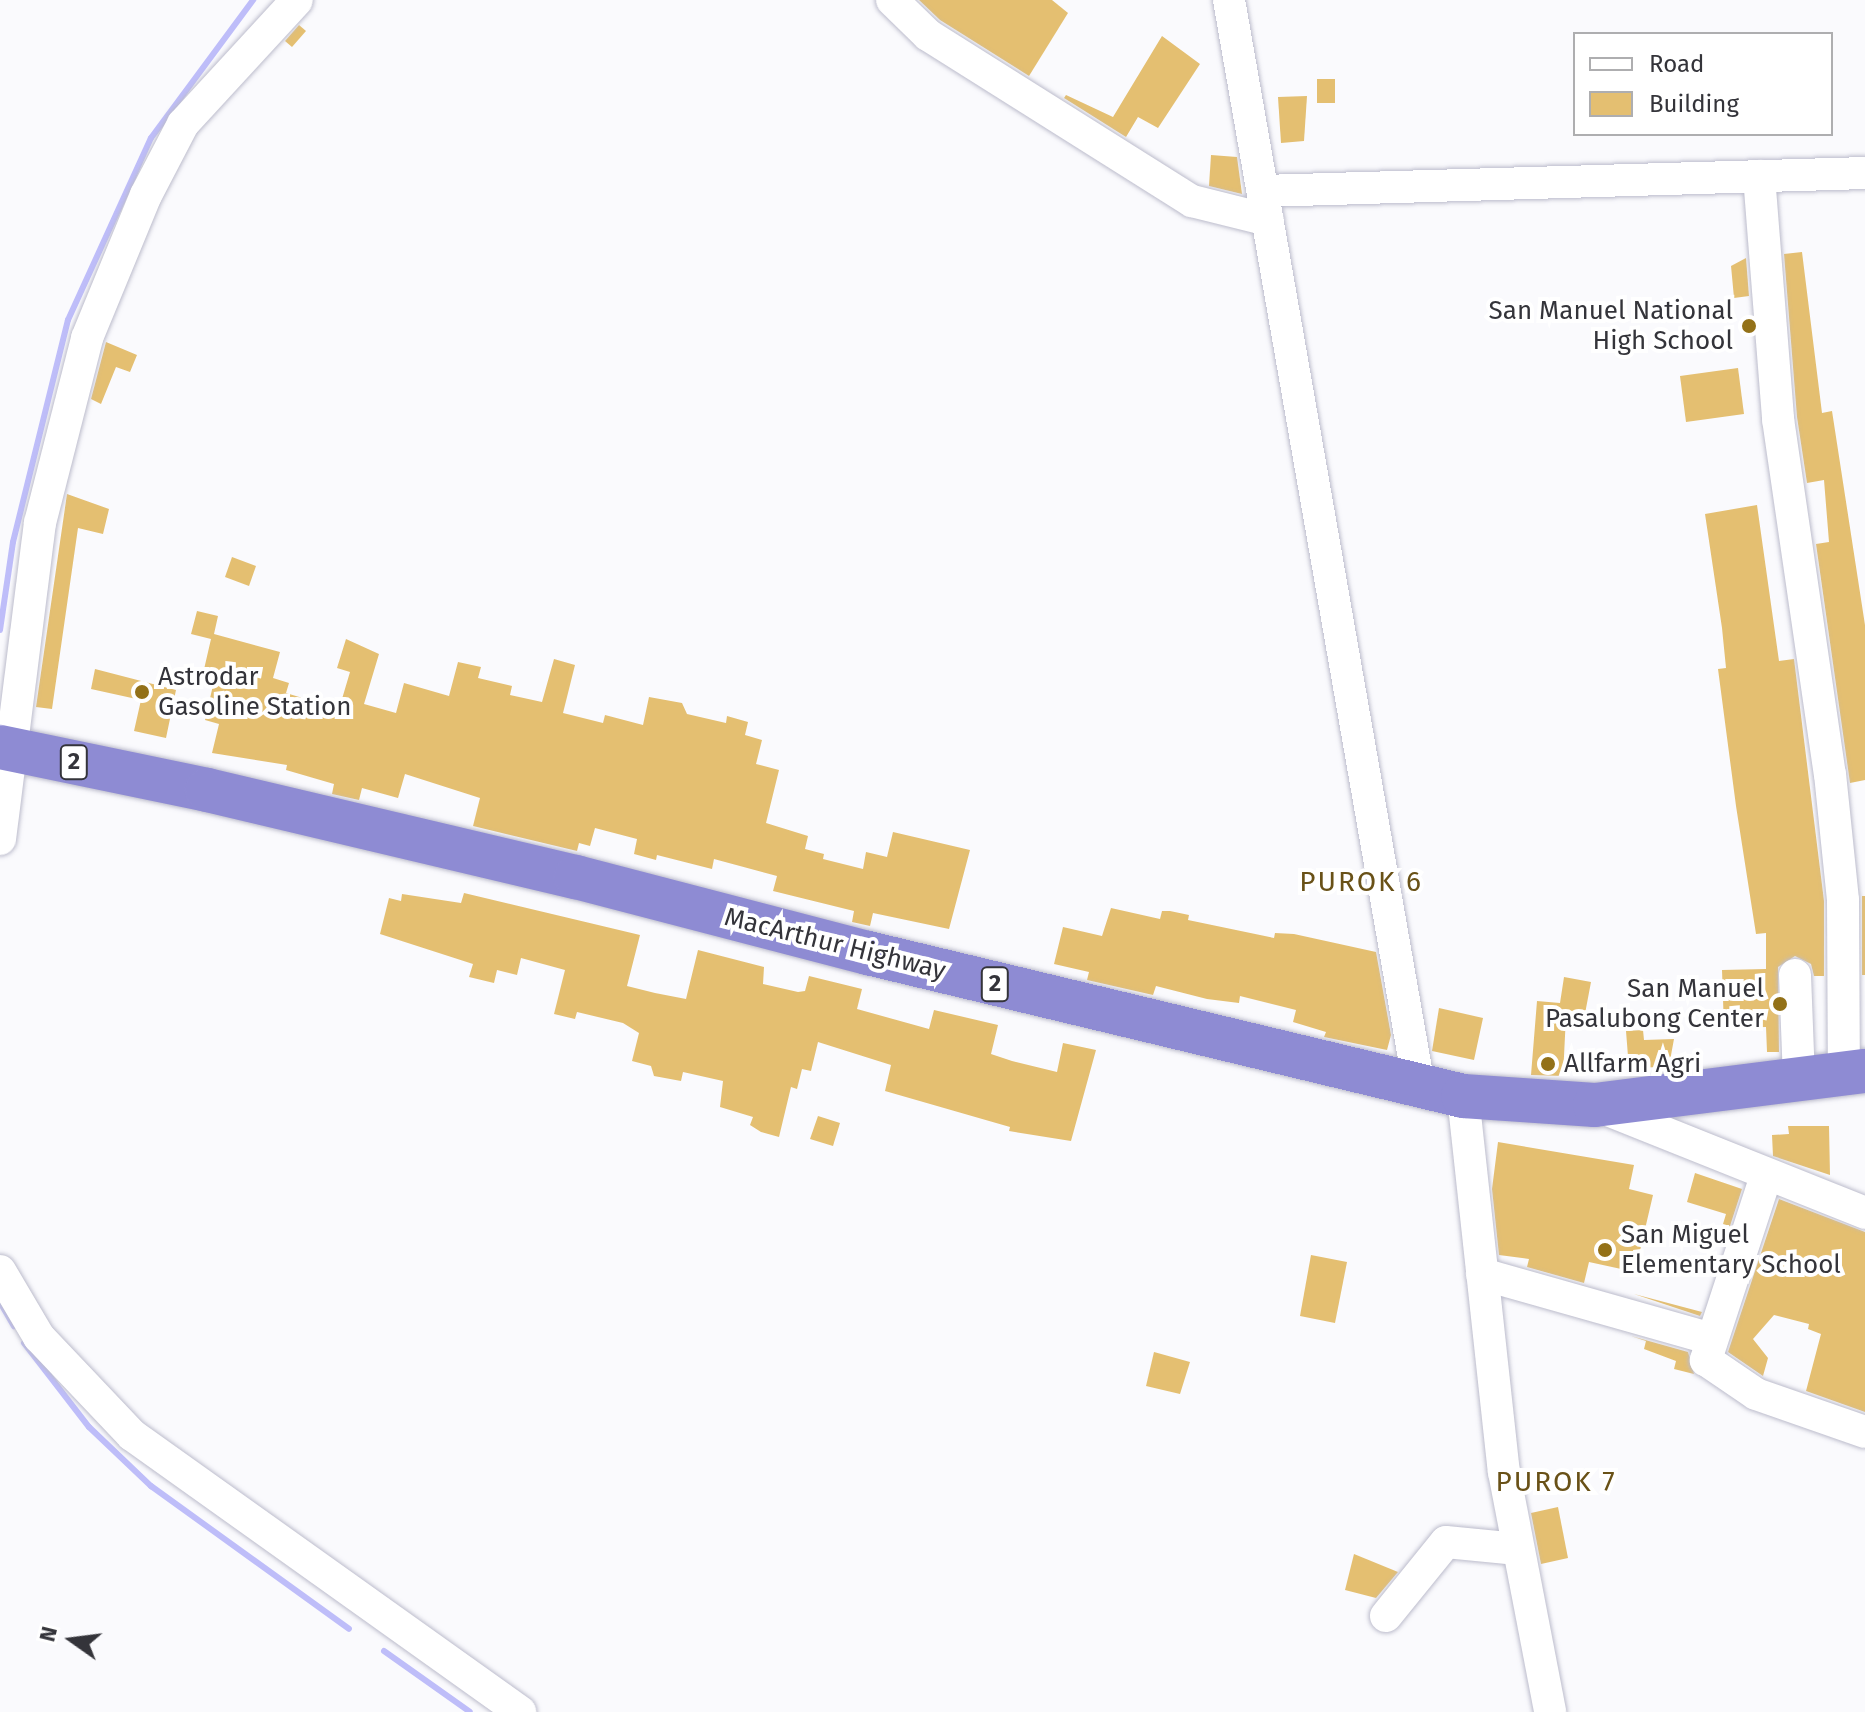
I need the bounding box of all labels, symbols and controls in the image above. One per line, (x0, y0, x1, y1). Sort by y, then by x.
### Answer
legend (1573, 32, 1833, 136)
text: Road (1649, 50, 1704, 78)
text: Building (1649, 90, 1739, 118)
place label: San Manuel National High School (1489, 295, 1733, 356)
marker: San Manuel National High School (1740, 317, 1758, 335)
place label: Astrodar Gasoline Station (158, 661, 352, 722)
marker: Astrodar Gasoline Station (133, 683, 151, 701)
road number: 2 (58, 742, 90, 782)
district label: PUROK 6 (1299, 865, 1423, 899)
street label: MacArthur Highway (721, 901, 949, 987)
road number: 2 (979, 964, 1011, 1004)
place label: San Manuel Pasalubong Center (1545, 973, 1764, 1034)
marker: San Manuel Pasalubong Center (1771, 995, 1789, 1013)
place label: Allfarm Agri (1564, 1048, 1701, 1080)
marker: Allfarm Agri (1539, 1055, 1557, 1073)
place label: San Miguel Elementary School (1621, 1219, 1841, 1280)
marker: San Miguel Elementary School (1596, 1241, 1614, 1259)
district label: PUROK 7 (1495, 1465, 1617, 1499)
north arrow (32, 1600, 112, 1680)
text: N (33, 1624, 63, 1644)

